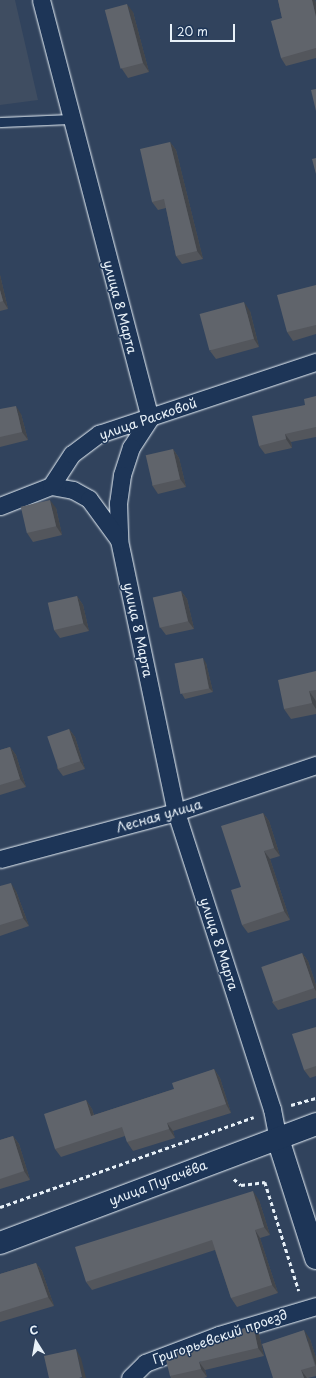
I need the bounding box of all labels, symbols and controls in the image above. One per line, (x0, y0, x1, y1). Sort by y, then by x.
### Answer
scale bar (172, 16, 237, 42)
text: 20 m (177, 22, 208, 40)
street label: улица 8 Марта (100, 258, 140, 356)
street label: улица Расковой (97, 395, 199, 443)
street label: улица 8 Марта (120, 581, 156, 679)
street label: Лесная улица (114, 796, 204, 836)
street label: улица 8 Марта (197, 895, 241, 993)
street label: улица Пугачёва (106, 1157, 210, 1209)
street label: Григорьевский проезд (151, 1307, 289, 1367)
text: С (28, 1321, 39, 1339)
north arrow (16, 1322, 56, 1362)

